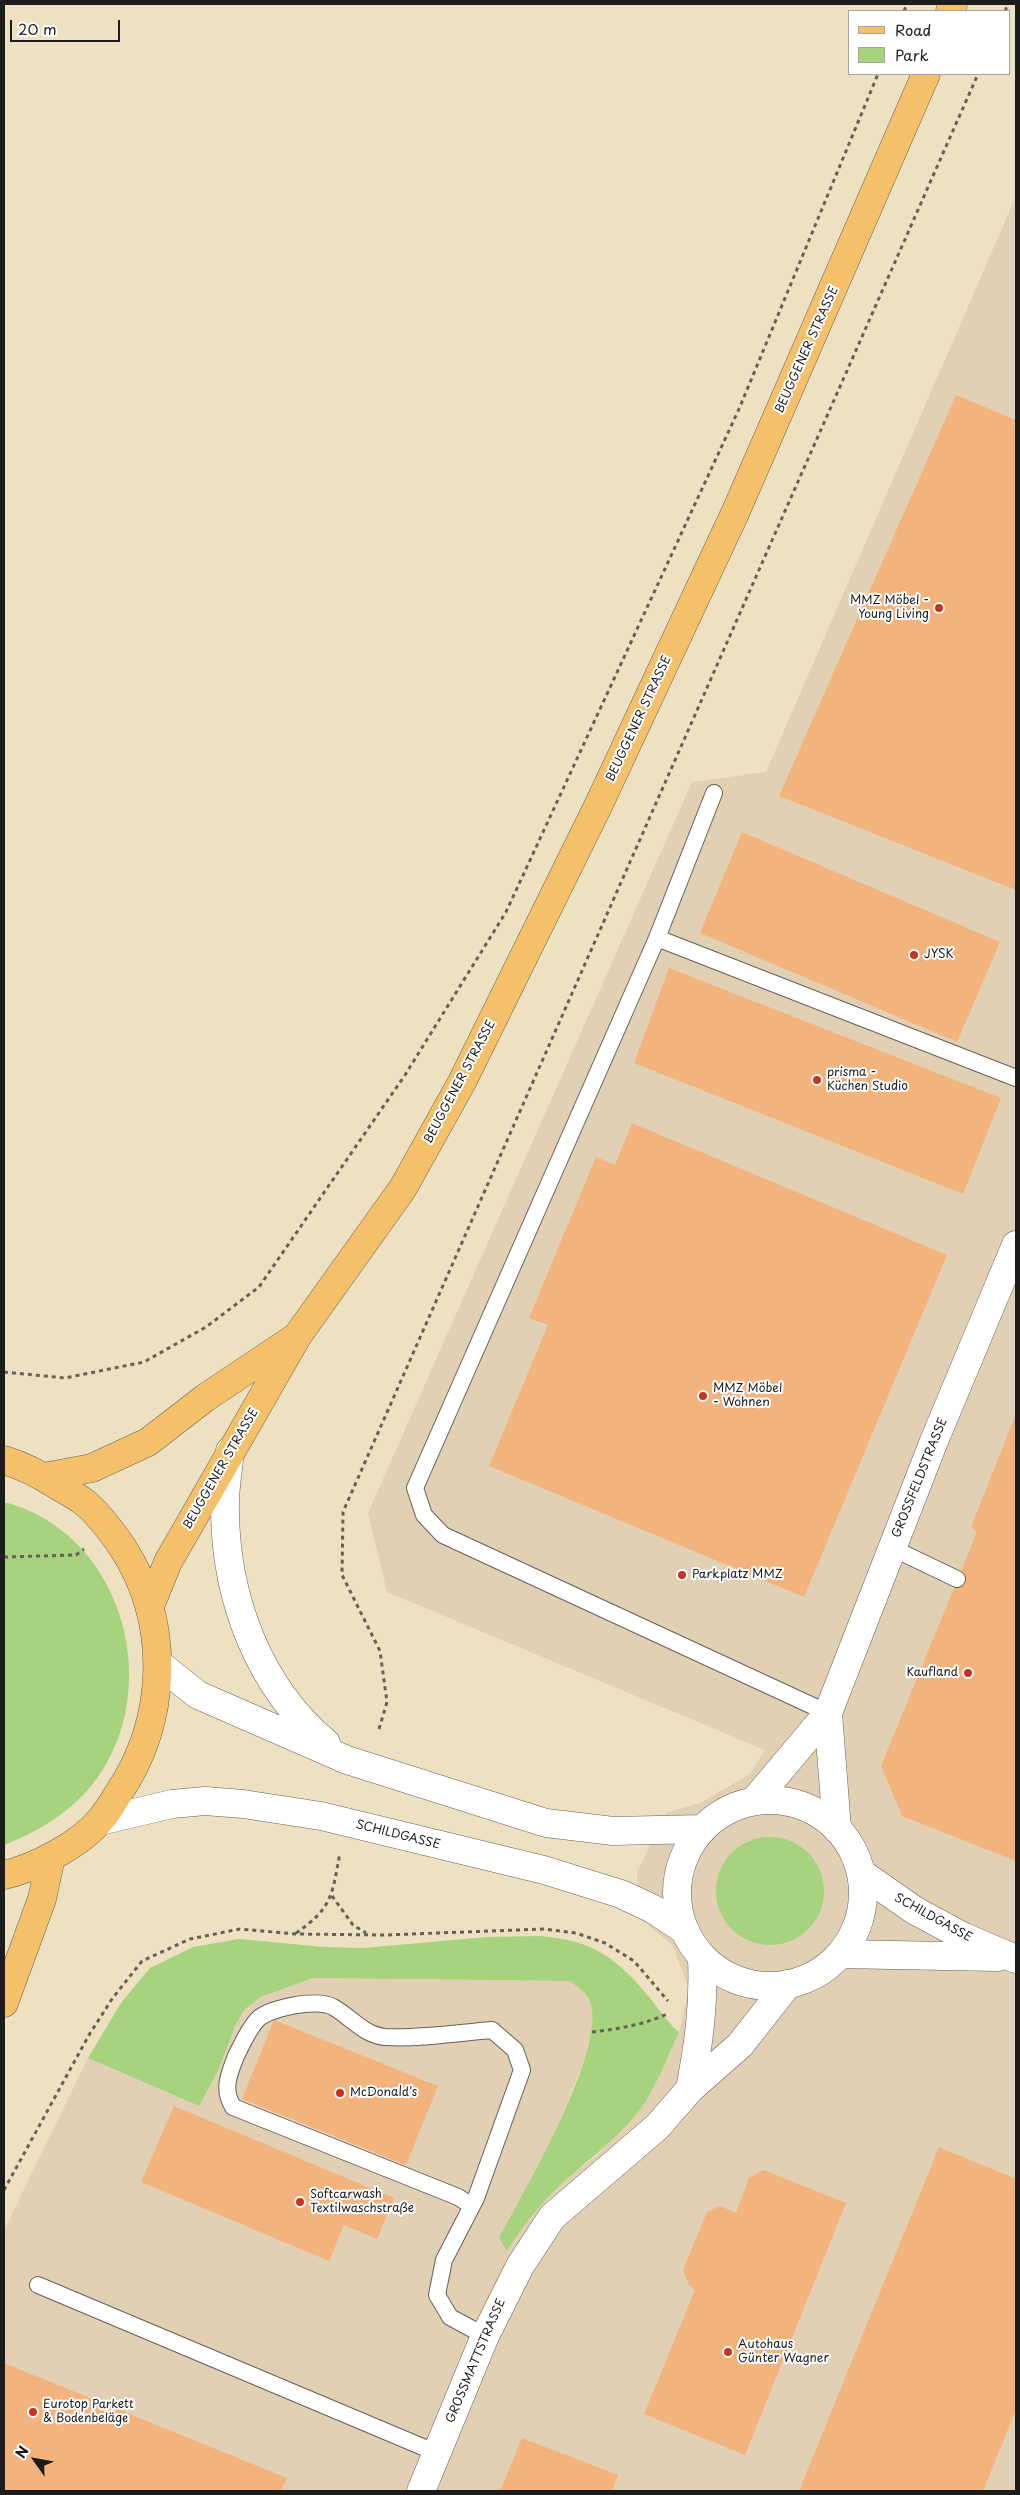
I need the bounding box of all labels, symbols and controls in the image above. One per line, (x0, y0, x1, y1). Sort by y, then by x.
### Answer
scale bar (12, 10, 122, 42)
legend (848, 10, 1010, 75)
text: 20 m (18, 17, 57, 40)
text: Road (895, 18, 931, 41)
text: Park (895, 43, 929, 66)
street label: BEUGGENER STRASSE (772, 284, 842, 416)
place label: MMZ Möbel - Young Living (850, 594, 929, 622)
marker: MMZ Möbel - Young Living (933, 602, 945, 614)
street label: BEUGGENER STRASSE (603, 654, 675, 784)
place label: JYSK (924, 948, 954, 962)
marker: JYSK (908, 949, 920, 961)
street label: BEUGGENER STRASSE (421, 1018, 499, 1146)
place label: prisma - Küchen Studio (827, 1066, 908, 1094)
marker: prisma - Küchen Studio (811, 1074, 823, 1086)
place label: MMZ Möbel - Wohnen (713, 1382, 782, 1410)
marker: MMZ Möbel - Wohnen (697, 1390, 709, 1402)
street label: BEUGGENER STRASSE (180, 1406, 262, 1532)
street label: GROSSFELDSTRASSE (889, 1416, 951, 1540)
place label: Parkplatz MMZ (692, 1568, 783, 1582)
marker: Parkplatz MMZ (676, 1569, 688, 1581)
place label: Kaufland (907, 1666, 958, 1680)
marker: Kaufland (962, 1667, 974, 1679)
street label: SCHILDGASSE (354, 1818, 442, 1852)
street label: SCHILDGASSE (892, 1891, 974, 1945)
place label: McDonald's (350, 2086, 417, 2100)
marker: McDonald's (334, 2087, 346, 2099)
place label: Softcarwash Textilwaschstraße (310, 2188, 414, 2216)
marker: Softcarwash Textilwaschstraße (294, 2196, 306, 2208)
street label: GROSSMATTSTRASSE (443, 2297, 509, 2425)
place label: Autohaus Günter Wagner (738, 2338, 829, 2366)
marker: Autohaus Günter Wagner (722, 2346, 734, 2358)
place label: Eurotop Parkett & Bodenbeläge (43, 2398, 134, 2426)
marker: Eurotop Parkett & Bodenbeläge (27, 2406, 39, 2418)
north arrow (10, 2435, 60, 2485)
text: N (10, 2442, 34, 2462)

